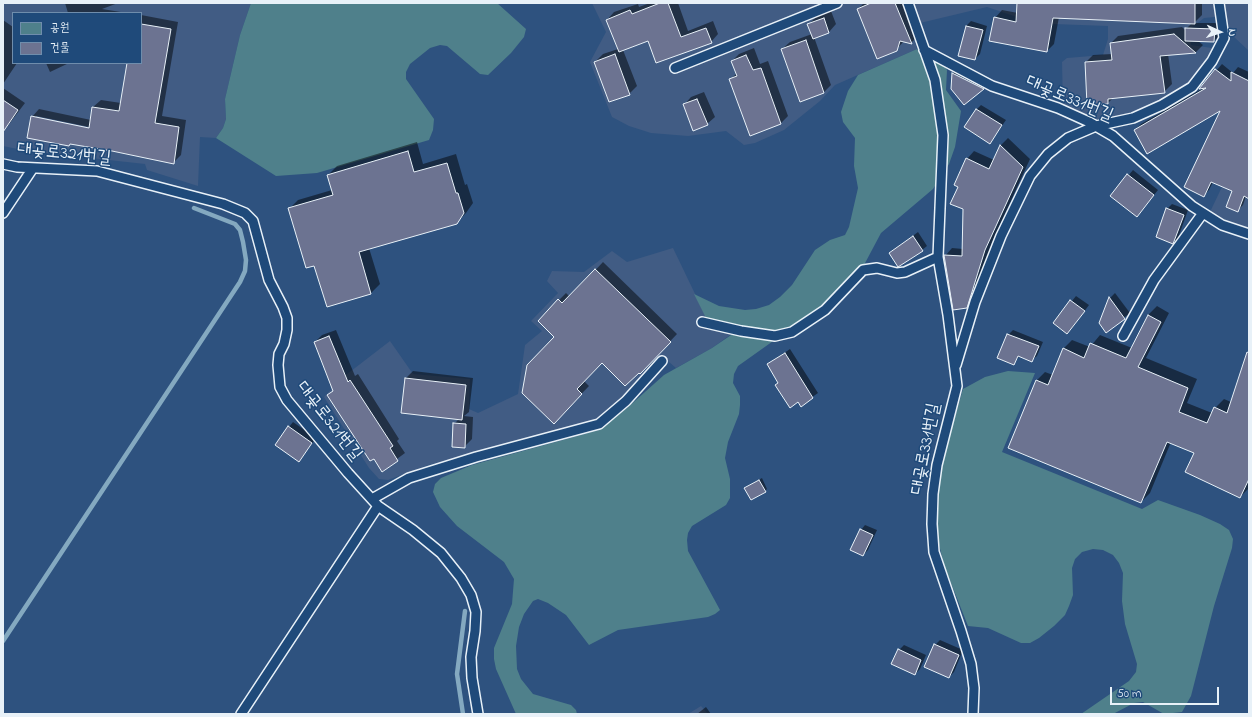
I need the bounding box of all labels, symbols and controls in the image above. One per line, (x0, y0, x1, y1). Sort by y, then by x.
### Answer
legend (12, 12, 142, 64)
north arrow (1200, 12, 1240, 52)
text: 공원 (50, 19, 69, 37)
text: N (1224, 28, 1240, 37)
text: 건물 (50, 39, 69, 57)
street label: 대곶로331번길 (1022, 72, 1116, 128)
street label: 대곶로321번길 (16, 139, 112, 171)
street label: 대곶로321번길 (290, 378, 366, 466)
street label: 대곶로331번길 (908, 401, 946, 497)
scale bar (1112, 679, 1221, 705)
text: 50 m (1117, 685, 1141, 703)

